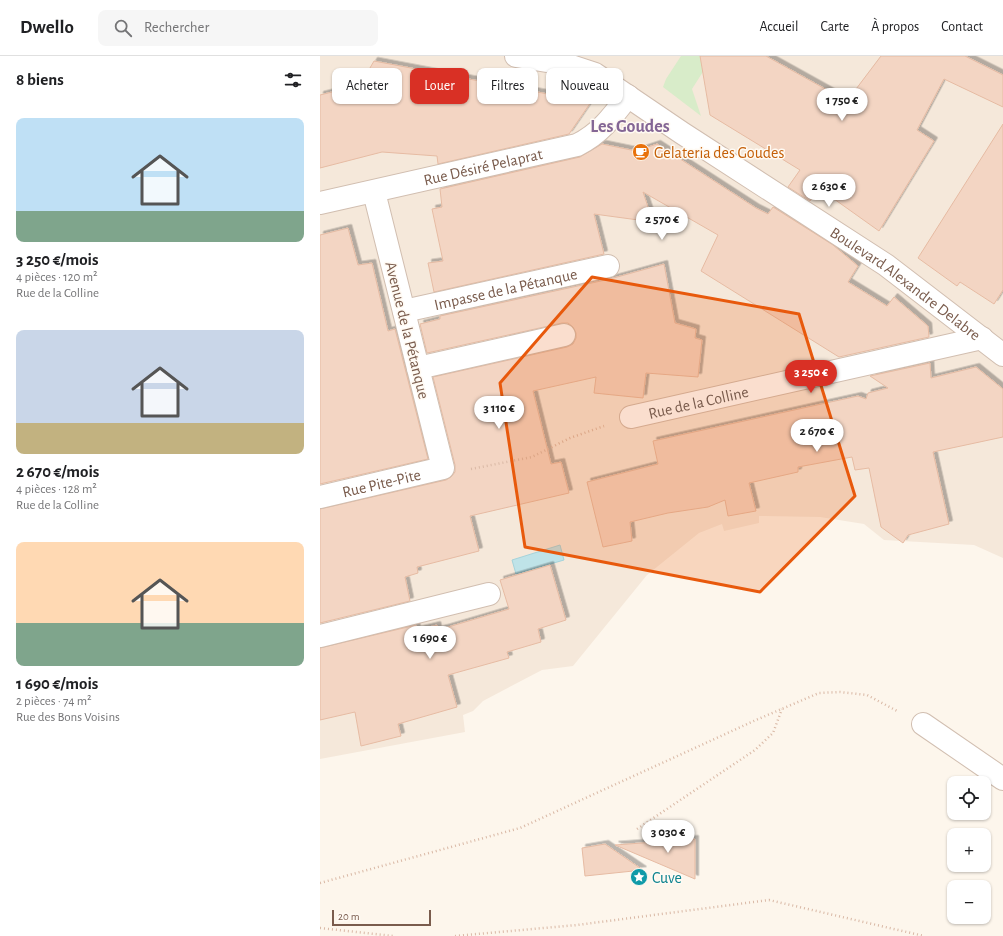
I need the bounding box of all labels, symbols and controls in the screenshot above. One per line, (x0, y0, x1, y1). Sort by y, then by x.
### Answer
search box (98, 10, 378, 46)
icon: search (112, 17, 134, 39)
text: Dwello (20, 18, 74, 37)
text: Rechercher (144, 20, 209, 35)
text: Accueil (759, 20, 798, 34)
text: Carte (820, 20, 849, 34)
text: À propos (871, 20, 919, 34)
text: Contact (941, 20, 983, 34)
chip: Acheter (332, 68, 402, 104)
chip: Louer (410, 68, 469, 104)
chip: Filtres (477, 68, 538, 104)
chip: Nouveau (546, 68, 623, 104)
icon: filters (282, 69, 304, 91)
text: 8 biens (16, 71, 64, 88)
pin: 1 750 € (805, 88, 879, 122)
text: 1 750 € (826, 94, 858, 107)
district label: Les Goudes (590, 118, 670, 136)
cafe icon: Gelateria des Goudes (631, 142, 651, 162)
icon: home (124, 144, 196, 216)
place label: Gelateria des Goudes (654, 145, 784, 161)
street label: Rue Désiré Pelaprat (422, 146, 544, 188)
pin: 2 630 € (792, 174, 866, 208)
text: 2 630 € (812, 180, 846, 193)
pin: 2 570 € (625, 207, 699, 241)
text: 2 570 € (645, 213, 679, 226)
street label: Boulevard Alexandre Delabre (827, 224, 983, 344)
text: 3 250 €/mois (16, 251, 99, 268)
street label: Avenue de la Pétanque (382, 260, 432, 401)
street label: Impasse de la Pétanque (433, 266, 579, 313)
text: 4 pièces · 120 m² (16, 271, 98, 284)
text: Rue de la Colline (16, 287, 99, 300)
icon: home (124, 356, 196, 428)
pin: 3 250 € (774, 360, 848, 394)
text: 3 250 € (794, 366, 828, 379)
street label: Rue de la Colline (647, 384, 750, 422)
pin: 3 110 € (462, 396, 536, 430)
text: 3 110 € (483, 402, 515, 415)
pin: 2 670 € (780, 419, 854, 453)
text: 2 670 € (800, 425, 834, 438)
text: 2 670 €/mois (16, 463, 99, 480)
street label: Rue Pite-Pite (341, 467, 422, 500)
text: 4 pièces · 128 m² (16, 483, 97, 496)
text: Rue de la Colline (16, 499, 99, 512)
icon: home (124, 568, 196, 640)
pin: 1 690 € (393, 626, 467, 660)
text: 1 690 € (413, 632, 447, 645)
text: 1 690 €/mois (16, 675, 98, 692)
text: 2 pièces · 74 m² (16, 695, 92, 708)
text: Rue des Bons Voisins (16, 711, 120, 724)
map controls (947, 776, 991, 924)
button: locate (947, 776, 991, 820)
pin: 3 030 € (631, 820, 705, 854)
text: 3 030 € (651, 826, 685, 839)
button: + (947, 828, 991, 872)
place icon: Cuve (629, 867, 649, 887)
place label: Cuve (652, 870, 682, 886)
button: − (947, 880, 991, 924)
scale bar (332, 908, 431, 927)
text: 20 m (338, 911, 359, 922)

